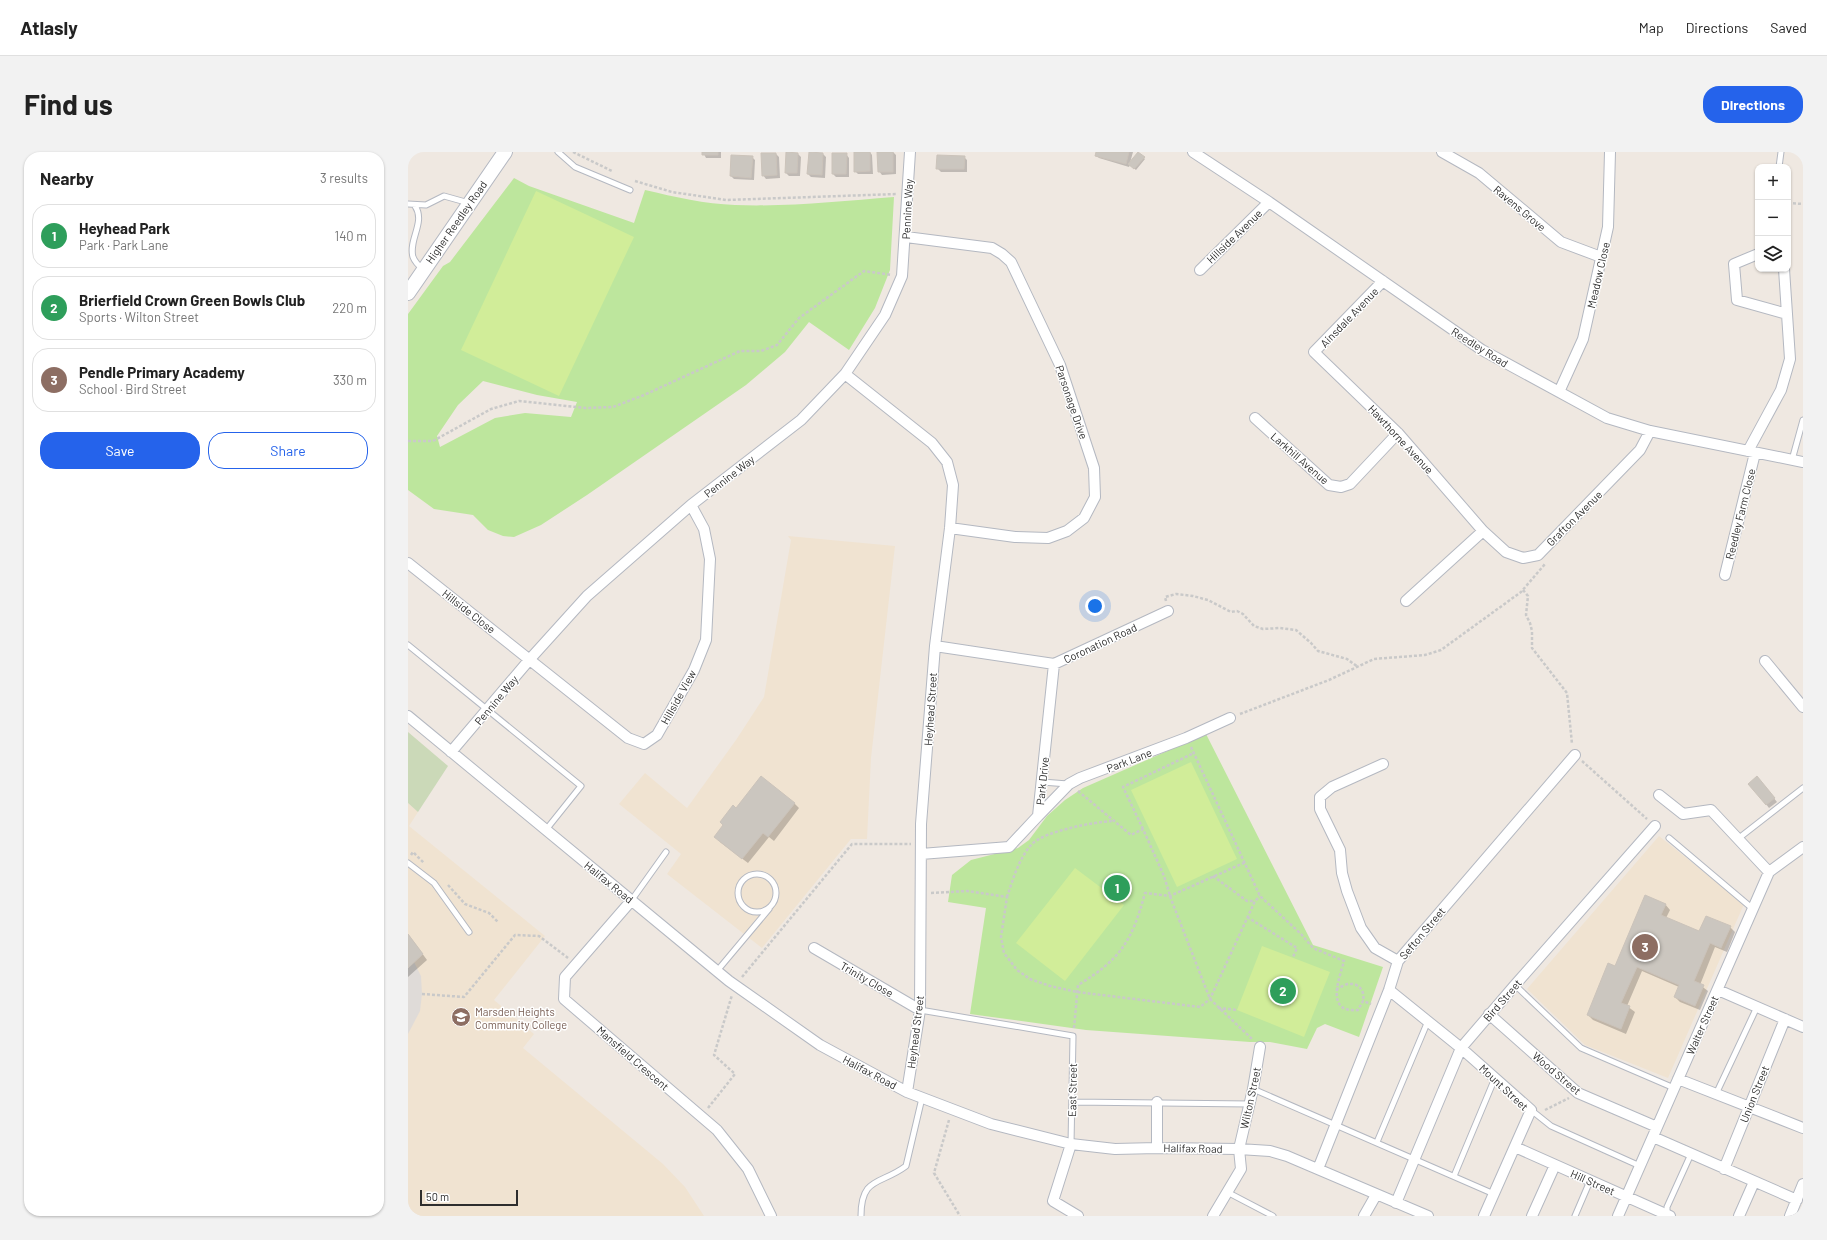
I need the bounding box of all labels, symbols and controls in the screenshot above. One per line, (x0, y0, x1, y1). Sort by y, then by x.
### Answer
text: Atlasly (20, 16, 78, 39)
text: Map (1639, 19, 1664, 36)
text: Directions (1686, 19, 1748, 36)
text: Saved (1770, 19, 1807, 36)
button: Directions (1703, 86, 1803, 123)
text: Find us (24, 87, 113, 121)
map controls (1755, 164, 1791, 272)
button: + (1755, 164, 1791, 200)
text: Nearby (40, 168, 94, 188)
text: 3 results (320, 170, 368, 186)
street label: Higher Reedley Road (423, 178, 489, 266)
street label: Pennine Way (899, 178, 915, 240)
street label: Ravens Grove (1491, 182, 1549, 234)
button: − (1755, 200, 1791, 236)
street label: Hillside Avenue (1204, 206, 1265, 266)
text: Heyhead Park (79, 219, 170, 237)
text: 1 (52, 228, 56, 244)
text: 140 m (335, 228, 367, 244)
button: layers (1755, 236, 1791, 272)
text: Park · Park Lane (79, 237, 169, 253)
street label: Meadow Close (1584, 240, 1612, 309)
street label: Ainsdale Avenue (1317, 284, 1381, 350)
text: Brierfield Crown Green Bowls Club (79, 291, 305, 309)
text: 2 (50, 300, 58, 316)
text: 220 m (332, 300, 367, 316)
text: Sports · Wilton Street (79, 309, 199, 325)
street label: Reedley Road (1449, 324, 1511, 370)
text: Pendle Primary Academy (79, 363, 245, 381)
street label: Parsonage Drive (1053, 363, 1091, 441)
text: 3 (50, 372, 58, 388)
text: 330 m (333, 372, 367, 388)
text: School · Bird Street (79, 381, 187, 397)
street label: Hawthorne Avenue (1366, 402, 1436, 476)
street label: Larkhill Avenue (1268, 429, 1332, 487)
button: Save (40, 432, 200, 469)
button: Share (208, 432, 368, 469)
street label: Pennine Way (701, 452, 757, 500)
street label: Reedley Farm Close (1722, 467, 1758, 561)
street label: Grafton Avenue (1544, 487, 1605, 548)
street label: Hillside Close (440, 586, 498, 636)
your location (1085, 596, 1105, 616)
street label: Coronation Road (1061, 620, 1139, 666)
street label: Hillside View (658, 667, 698, 726)
street label: Heyhead Street (921, 672, 939, 746)
street label: Pennine Way (472, 673, 520, 727)
street label: Park Lane (1105, 745, 1154, 775)
street label: Park Drive (1033, 756, 1051, 806)
street label: Halifax Road (582, 858, 636, 906)
pin: 1 (1104, 873, 1130, 903)
street label: Sefton Street (1396, 904, 1448, 962)
pin: 3 (1632, 932, 1658, 962)
street label: Trinity Close (838, 959, 896, 999)
pin: 2 (1270, 976, 1296, 1006)
street label: Bird Street (1480, 976, 1524, 1024)
street label: Walter Street (1683, 993, 1721, 1057)
street label: Heyhead Street (904, 995, 926, 1069)
place label: Marsden Heights Community College (475, 1005, 567, 1031)
school or university icon: Marsden Heights Community College (450, 1006, 472, 1028)
street label: Mansfield Crescent (594, 1023, 672, 1093)
street label: Wood Street (1530, 1049, 1584, 1097)
street label: Halifax Road (841, 1052, 899, 1092)
street label: Mount Street (1477, 1061, 1531, 1113)
street label: East Street (1065, 1063, 1079, 1117)
street label: Union Street (1737, 1064, 1771, 1124)
street label: Wilton Street (1237, 1066, 1263, 1130)
street label: Halifax Road (1163, 1141, 1223, 1155)
street label: Hill Street (1569, 1166, 1617, 1198)
scale bar (420, 1188, 518, 1207)
text: 50 m (426, 1190, 449, 1203)

